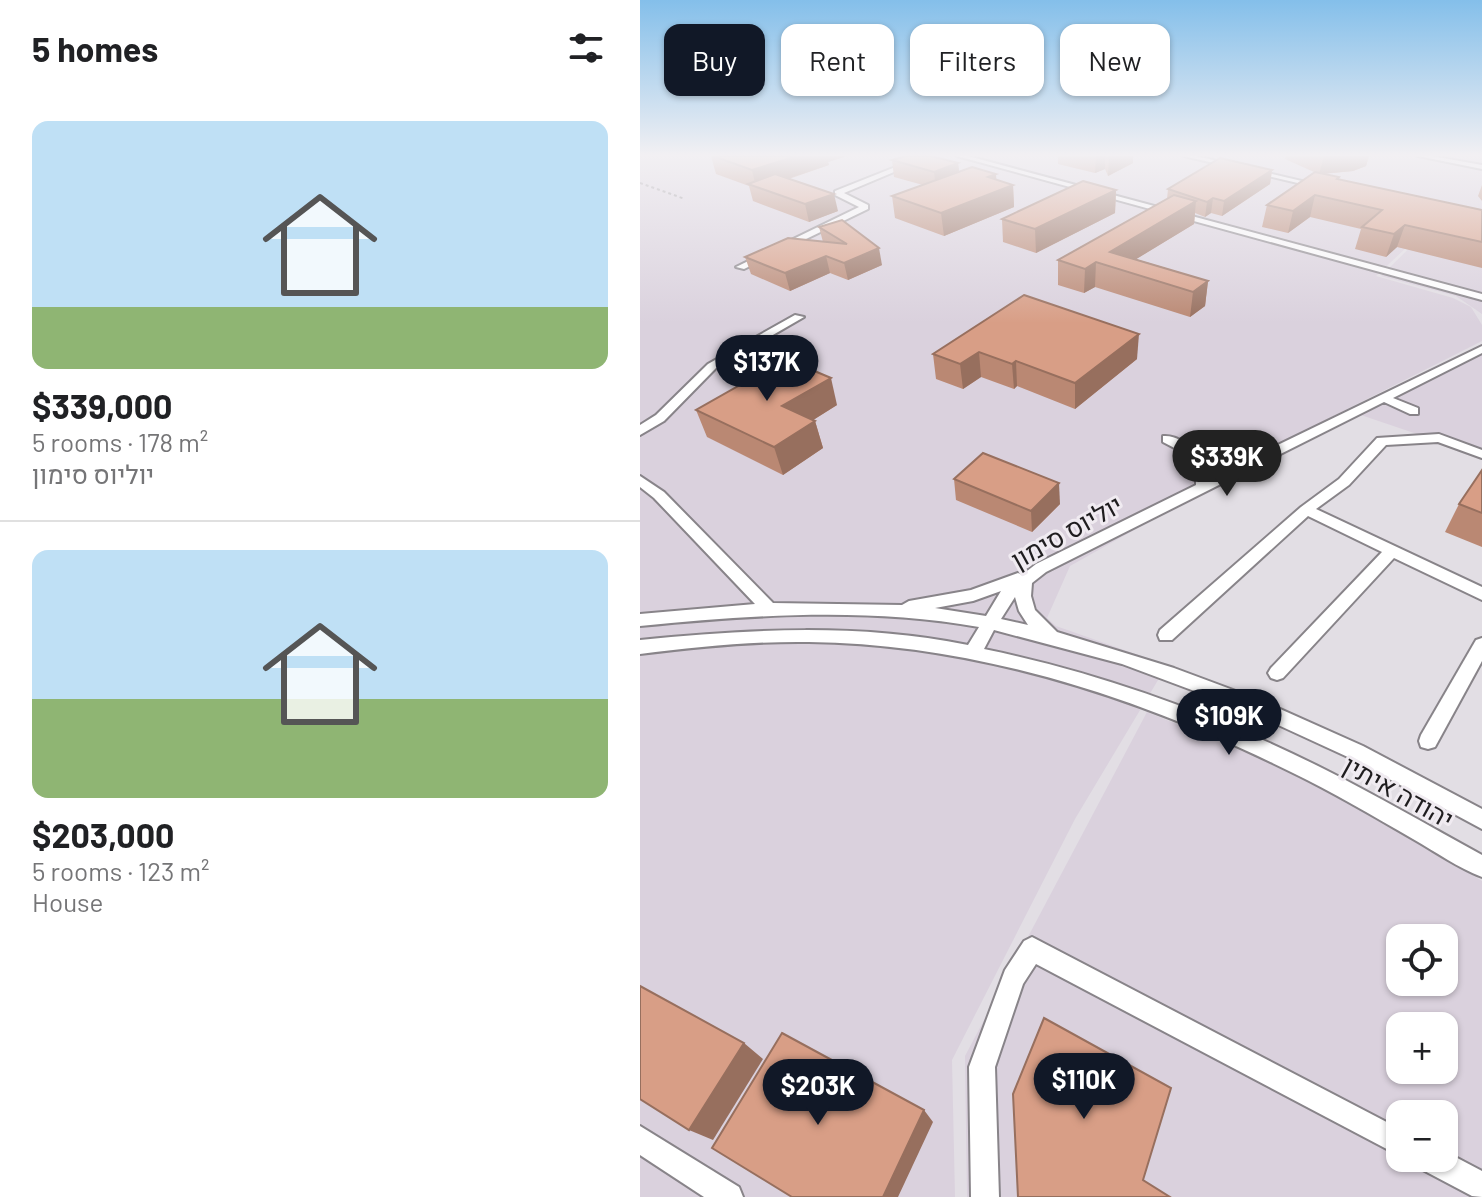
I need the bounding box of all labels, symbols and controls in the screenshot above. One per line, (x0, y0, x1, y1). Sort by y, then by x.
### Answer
chip: Buy (664, 24, 765, 96)
chip: Rent (781, 24, 894, 96)
chip: Filters (910, 24, 1044, 96)
chip: New (1060, 24, 1170, 96)
icon: filters (564, 26, 608, 70)
text: 5 homes (32, 28, 158, 69)
icon: home (248, 173, 392, 317)
pin: $137K (711, 335, 823, 403)
text: $137K (733, 345, 801, 376)
text: $339,000 (32, 385, 173, 426)
text: 5 rooms · 178 m² (32, 426, 208, 457)
pin: $339K (1171, 430, 1283, 498)
text: $339K (1190, 440, 1264, 471)
text: יוליוס סימון (32, 458, 154, 489)
street label: יוליוס סימון (1005, 488, 1127, 574)
icon: home (248, 602, 392, 746)
pin: $109K (1173, 689, 1285, 757)
text: $109K (1195, 699, 1263, 730)
street label: יהודה איתין (1339, 748, 1459, 834)
text: $203,000 (32, 814, 175, 855)
text: 5 rooms · 123 m² (32, 855, 210, 886)
text: House (32, 886, 103, 917)
map controls (1386, 924, 1458, 1172)
button: locate (1386, 924, 1458, 996)
button: + (1386, 1012, 1458, 1084)
pin: $110K (1028, 1053, 1140, 1121)
pin: $203K (762, 1059, 874, 1127)
text: $110K (1052, 1063, 1116, 1094)
text: $203K (781, 1069, 855, 1100)
button: − (1386, 1100, 1458, 1172)

